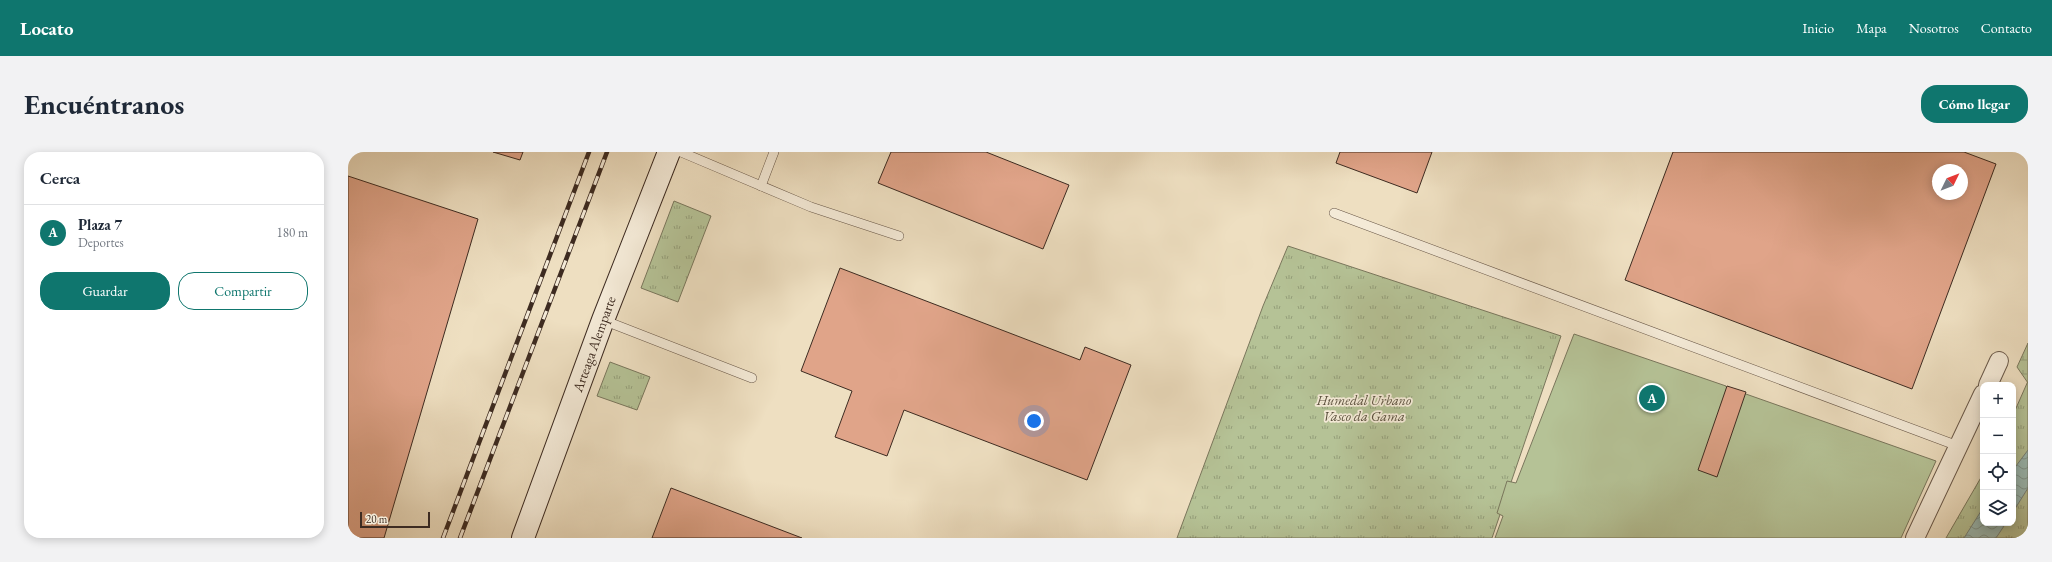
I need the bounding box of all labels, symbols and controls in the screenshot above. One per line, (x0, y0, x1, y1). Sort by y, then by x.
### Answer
text: Locato (20, 16, 74, 41)
text: Inicio (1803, 19, 1834, 37)
text: Mapa (1856, 19, 1887, 37)
text: Nosotros (1909, 19, 1959, 37)
text: Contacto (1981, 19, 2032, 37)
button: Cómo llegar (1921, 85, 2028, 123)
text: Encuéntranos (24, 86, 184, 122)
north arrow (1932, 164, 1968, 200)
text: Cerca (40, 167, 80, 189)
text: Plaza 7 (78, 215, 122, 234)
text: A (48, 224, 58, 241)
text: 180 m (277, 224, 308, 241)
text: Deportes (78, 234, 124, 251)
button: Guardar (40, 272, 170, 310)
button: Compartir (178, 272, 308, 310)
street label: Arteaga Alemparte (568, 293, 620, 395)
map controls (1980, 382, 2016, 526)
button: + (1980, 382, 2016, 418)
pin: A (1639, 383, 1665, 413)
park label: Humedal Urbano Vasco da Gama (1316, 391, 1412, 425)
your location (1024, 411, 1044, 431)
button: − (1980, 418, 2016, 454)
button: locate (1980, 454, 2016, 490)
button: layers (1980, 490, 2016, 526)
scale bar (360, 510, 430, 529)
text: 20 m (366, 512, 387, 526)

